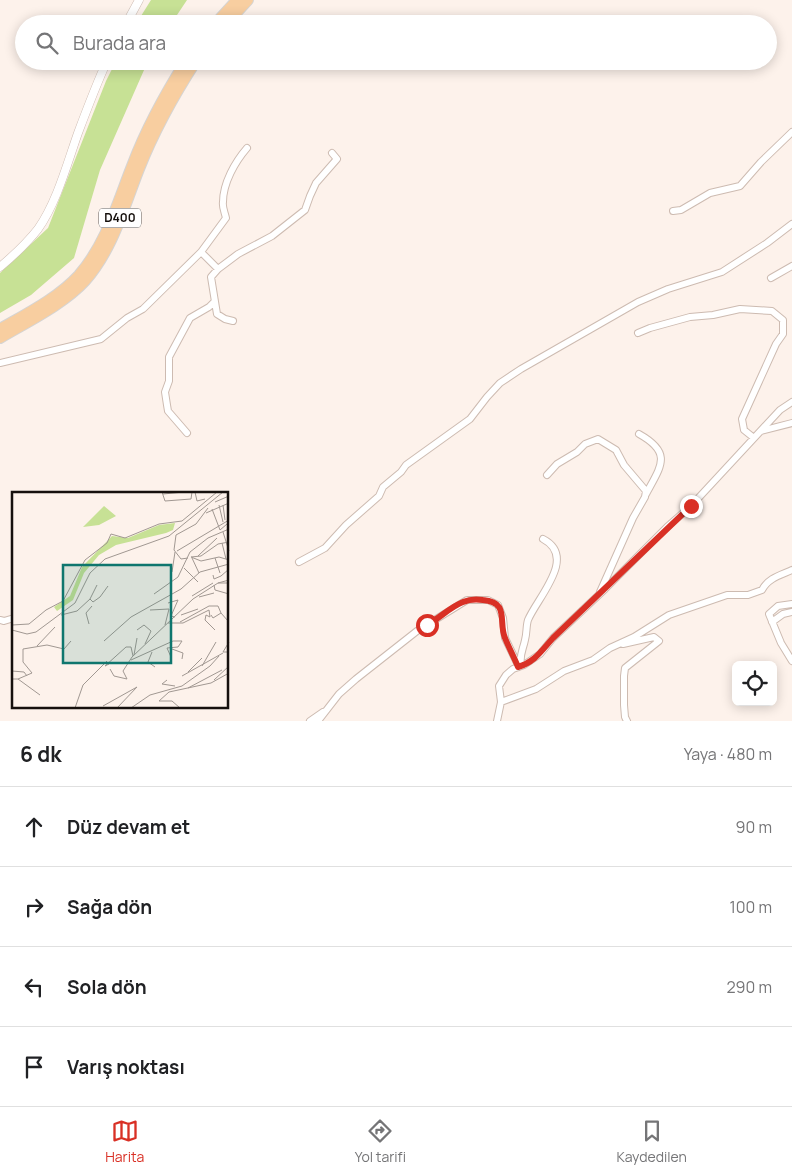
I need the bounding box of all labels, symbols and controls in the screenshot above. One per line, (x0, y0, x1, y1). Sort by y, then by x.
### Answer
search box (15, 15, 777, 70)
icon: search (33, 29, 61, 57)
text: Burada ara (73, 30, 166, 56)
road number: D400 (99, 208, 141, 228)
inset map (12, 492, 229, 708)
route end (680, 495, 703, 518)
route start (416, 614, 439, 637)
map controls (732, 661, 777, 706)
button: locate (732, 661, 777, 706)
text: 6 dk (20, 740, 62, 768)
text: Yaya · 480 m (684, 743, 772, 765)
icon: ahead (20, 813, 48, 841)
text: Düz devam et (67, 814, 190, 840)
text: 90 m (736, 816, 772, 838)
icon: right (20, 893, 48, 921)
text: Sağa dön (67, 894, 152, 920)
text: 100 m (729, 896, 772, 918)
icon: left (20, 973, 48, 1001)
text: Sola dön (67, 974, 147, 1000)
text: 290 m (726, 976, 772, 998)
icon: arrive (20, 1053, 48, 1081)
text: Varış noktası (67, 1054, 185, 1080)
tab: Harita (105, 1117, 144, 1166)
tab: Yol tarifi (355, 1117, 406, 1166)
tab: Kaydedilen (616, 1117, 687, 1166)

